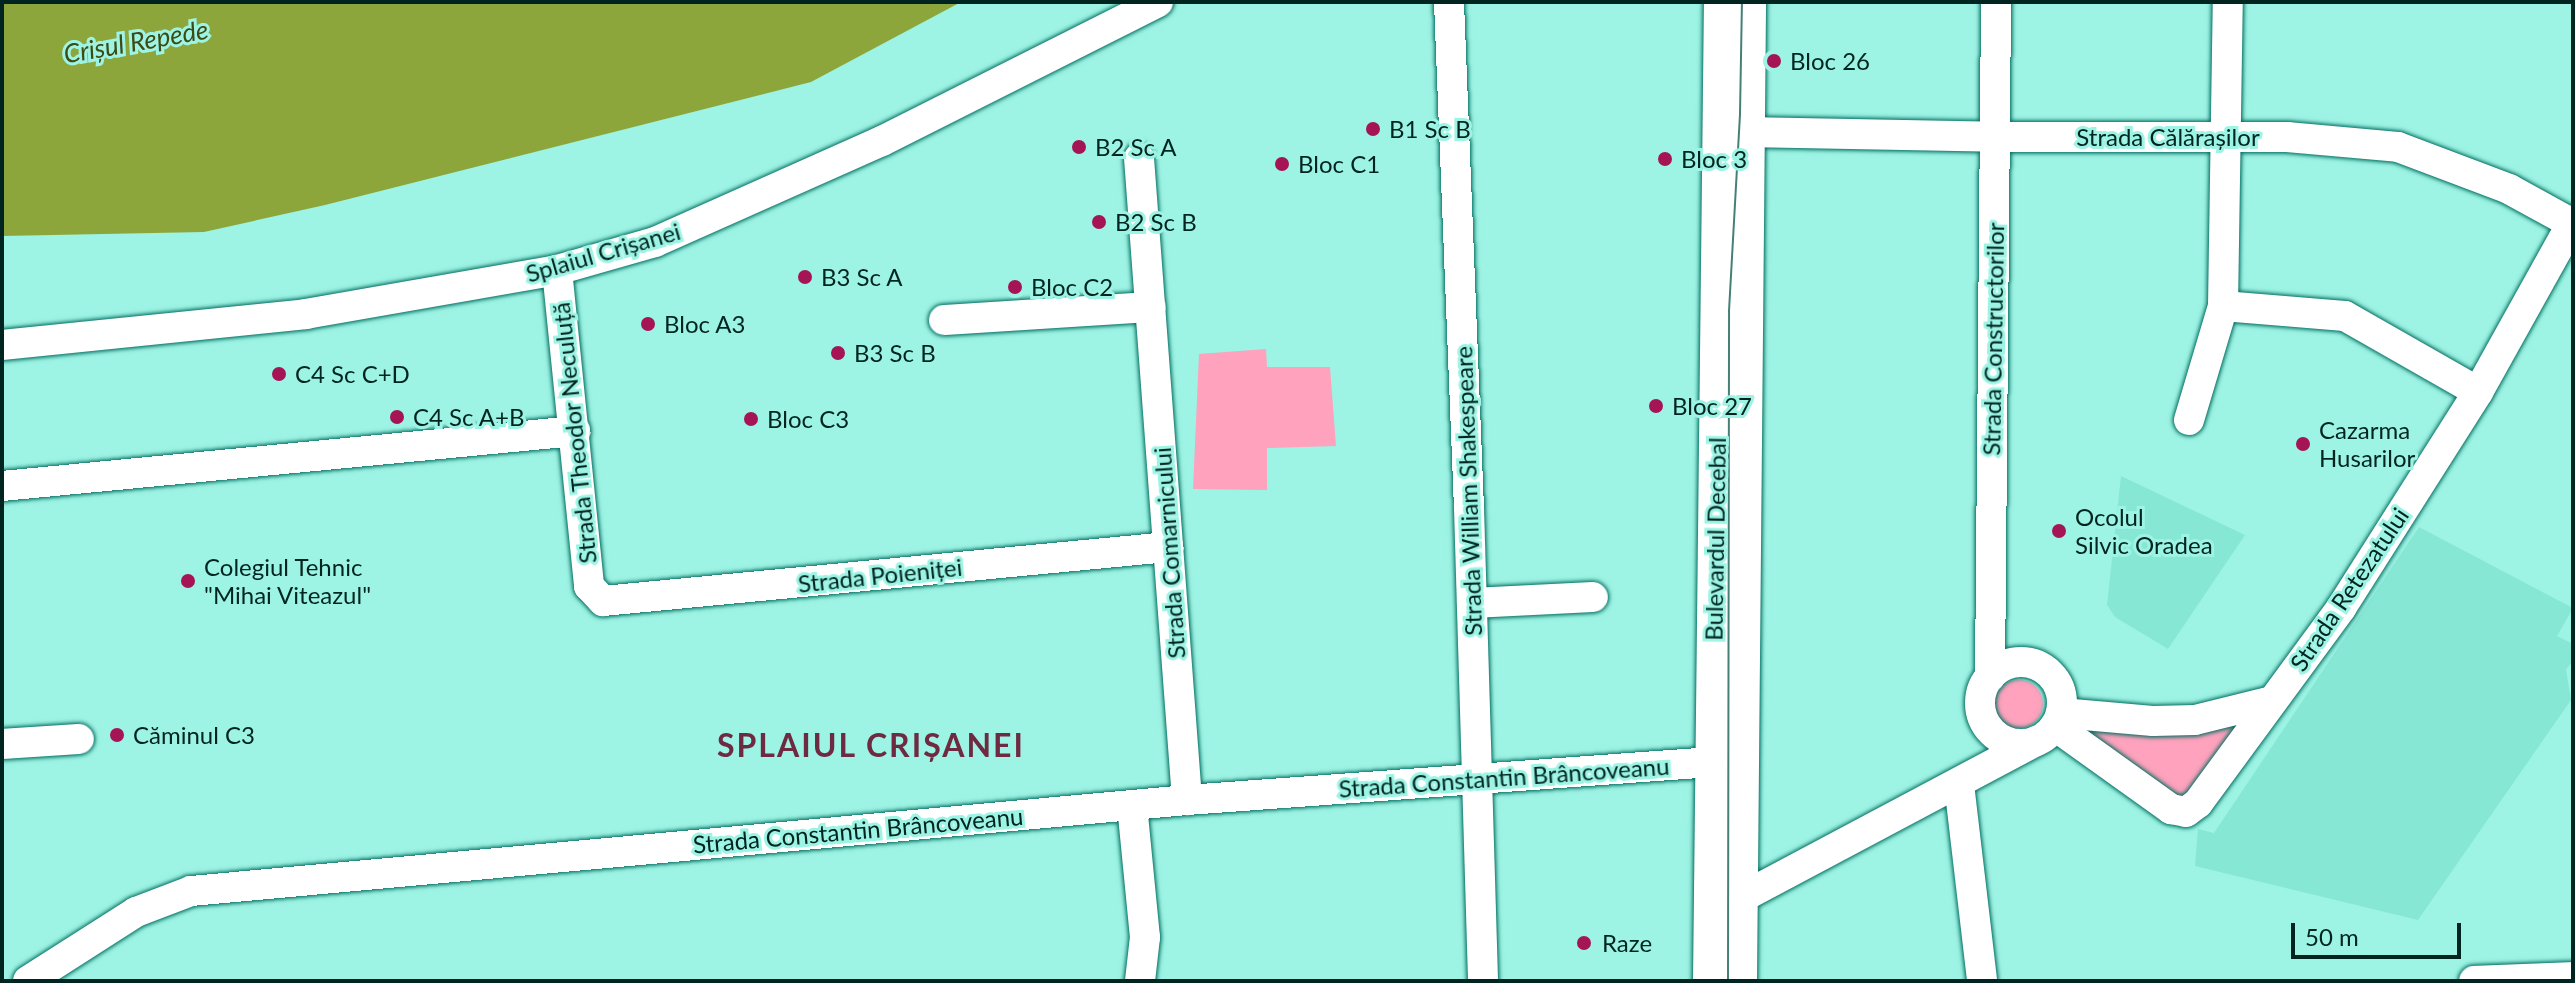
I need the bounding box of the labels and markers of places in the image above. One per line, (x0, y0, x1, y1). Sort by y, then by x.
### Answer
place label: Bloc 26 (1790, 47, 1870, 75)
marker: Bloc 26 (1765, 52, 1783, 70)
place label: B1 Sc B (1389, 115, 1471, 143)
marker: B1 Sc B (1364, 120, 1382, 138)
place label: B2 Sc A (1095, 133, 1177, 161)
marker: B2 Sc A (1070, 138, 1088, 156)
place label: Bloc 3 (1681, 145, 1747, 173)
place label: Bloc C1 (1298, 150, 1380, 178)
marker: Bloc 3 (1656, 150, 1674, 168)
marker: Bloc C1 (1273, 155, 1291, 173)
place label: B2 Sc B (1115, 208, 1197, 236)
marker: B2 Sc B (1090, 213, 1108, 231)
place label: B3 Sc A (821, 263, 903, 291)
marker: B3 Sc A (796, 268, 814, 286)
place label: Bloc C2 (1031, 273, 1113, 301)
marker: Bloc C2 (1006, 278, 1024, 296)
place label: Bloc A3 (664, 310, 746, 338)
marker: Bloc A3 (639, 315, 657, 333)
place label: B3 Sc B (854, 339, 936, 367)
marker: B3 Sc B (829, 344, 847, 362)
place label: C4 Sc C+D (295, 360, 410, 388)
marker: C4 Sc C+D (270, 365, 288, 383)
place label: Bloc 27 (1672, 392, 1752, 420)
marker: Bloc 27 (1647, 397, 1665, 415)
place label: C4 Sc A+B (413, 403, 525, 431)
place label: Bloc C3 (767, 405, 849, 433)
marker: C4 Sc A+B (388, 408, 406, 426)
marker: Bloc C3 (742, 410, 760, 428)
place label: Cazarma Husarilor (2319, 416, 2415, 472)
marker: Cazarma Husarilor (2294, 435, 2312, 453)
place label: Ocolul Silvic Oradea (2075, 503, 2213, 559)
marker: Ocolul Silvic Oradea (2050, 522, 2068, 540)
place label: Colegiul Tehnic "Mihai Viteazul" (204, 553, 372, 609)
marker: Colegiul Tehnic "Mihai Viteazul" (179, 572, 197, 590)
place label: Căminul C3 (133, 721, 255, 749)
marker: Căminul C3 (108, 726, 126, 744)
place label: Raze (1602, 929, 1652, 957)
marker: Raze (1573, 932, 1595, 954)

